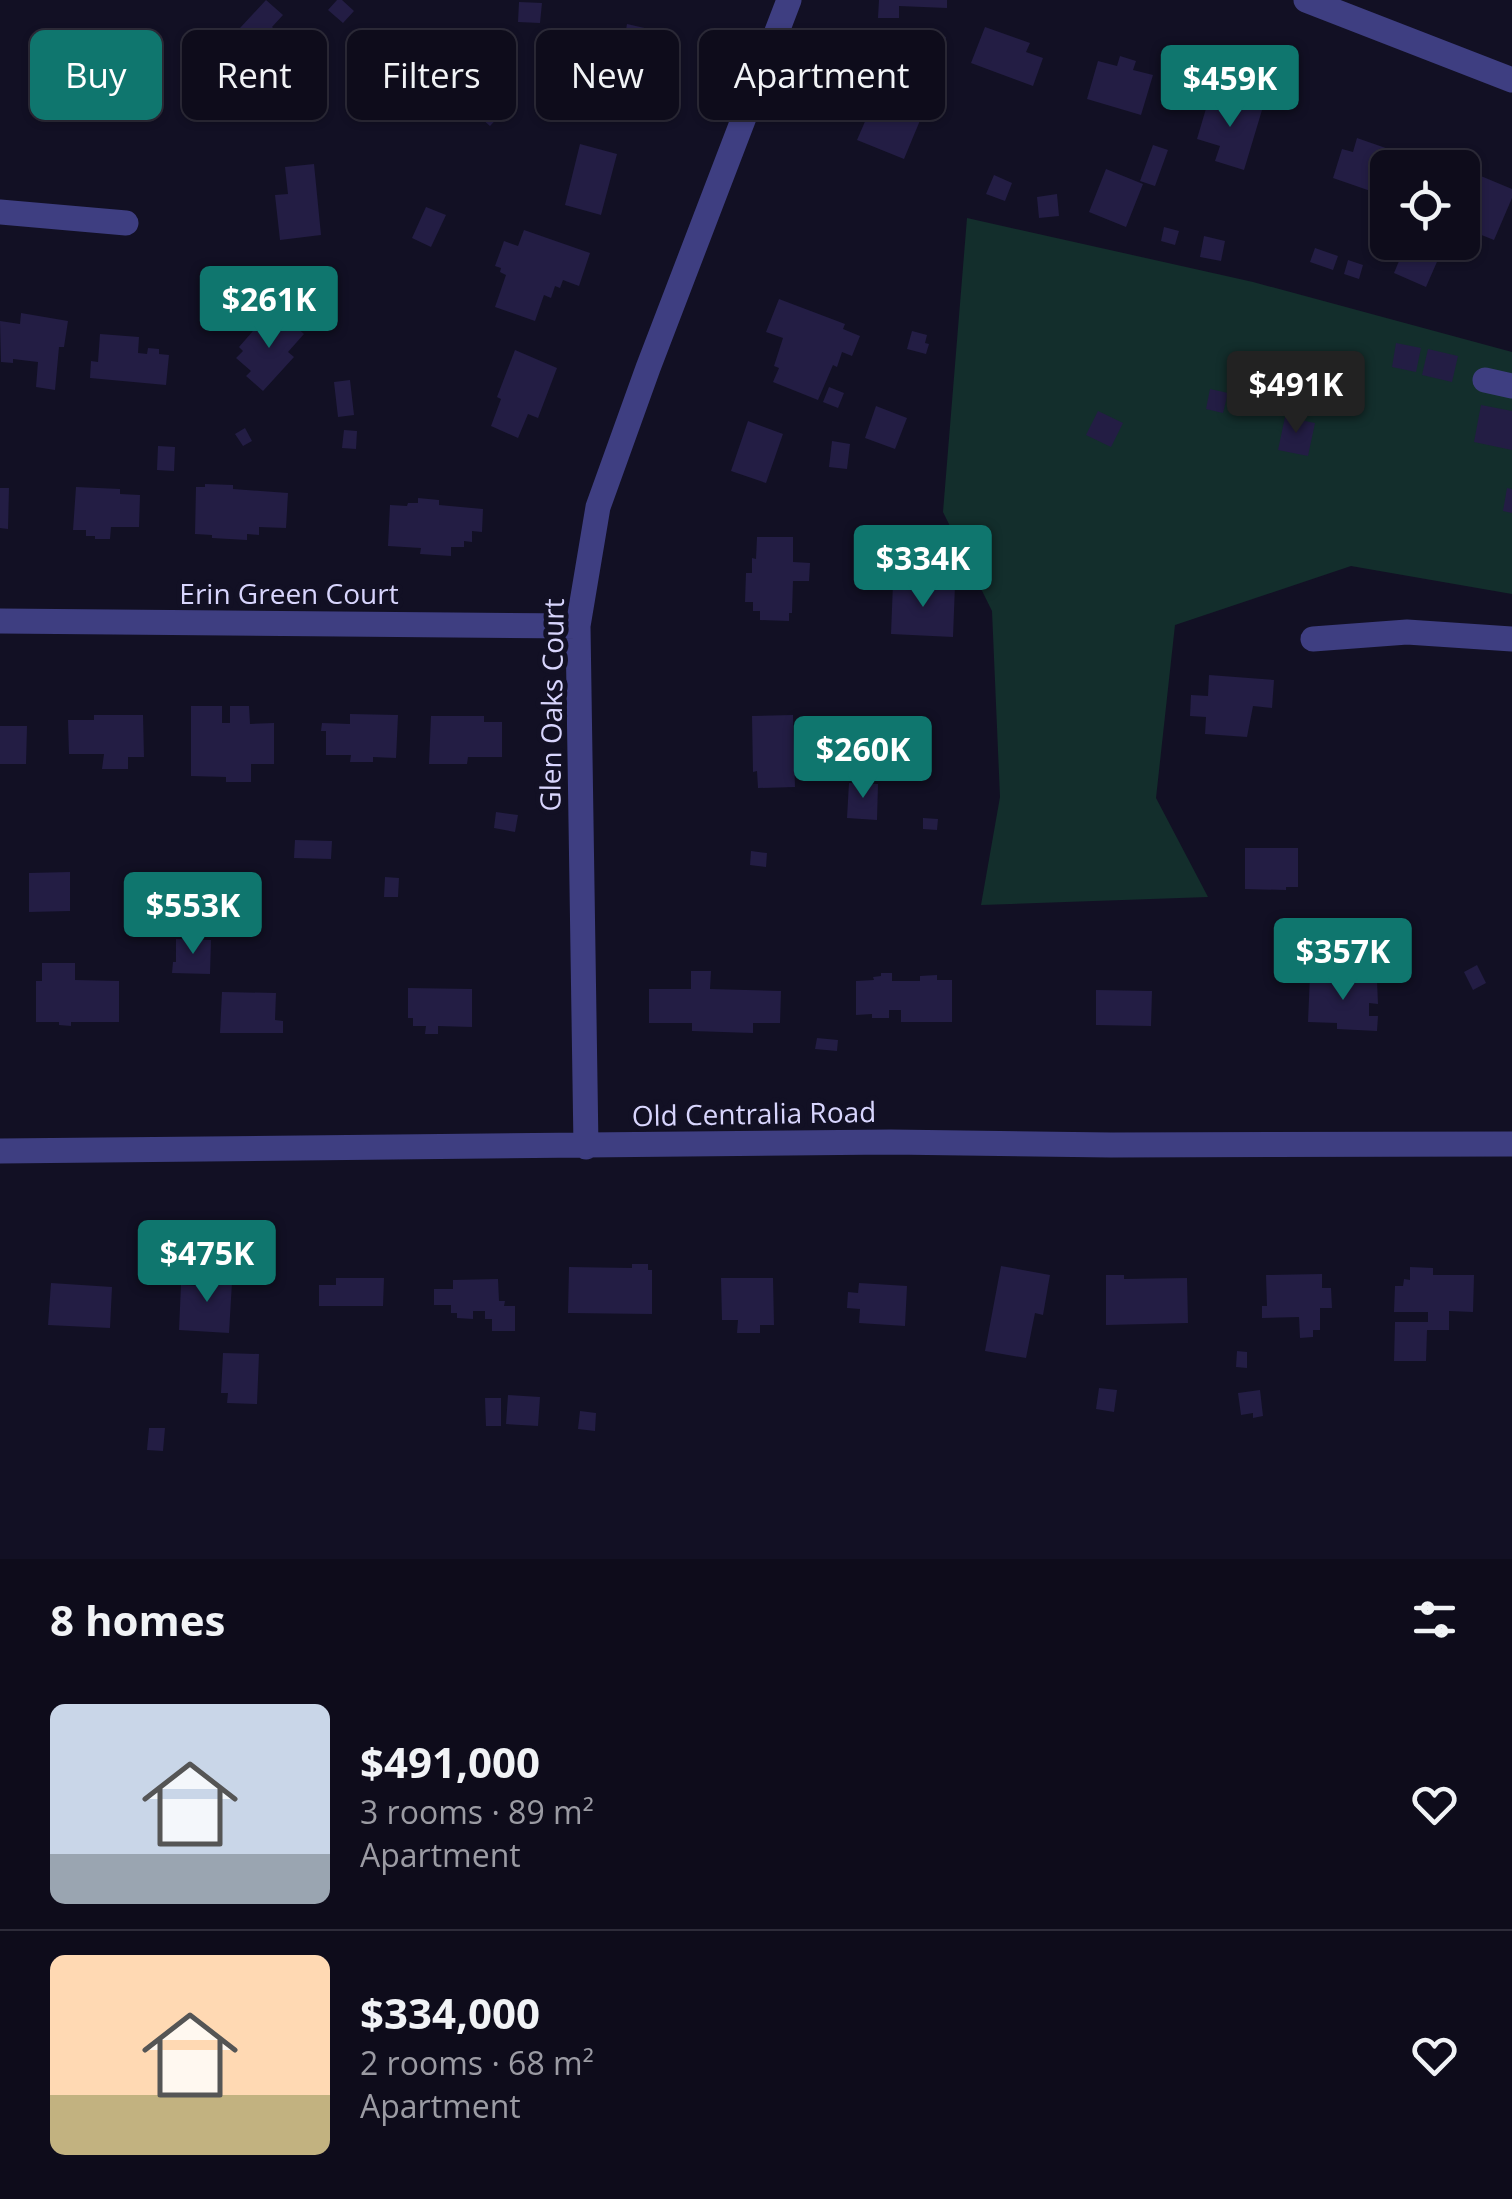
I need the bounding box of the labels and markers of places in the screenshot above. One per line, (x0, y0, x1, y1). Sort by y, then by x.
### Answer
pin: $459K (1160, 45, 1300, 130)
pin: $261K (199, 266, 339, 351)
pin: $491K (1226, 351, 1366, 436)
pin: $334K (853, 525, 993, 610)
pin: $260K (793, 716, 933, 801)
pin: $553K (123, 872, 263, 957)
pin: $357K (1273, 918, 1413, 1003)
pin: $475K (137, 1220, 277, 1305)

